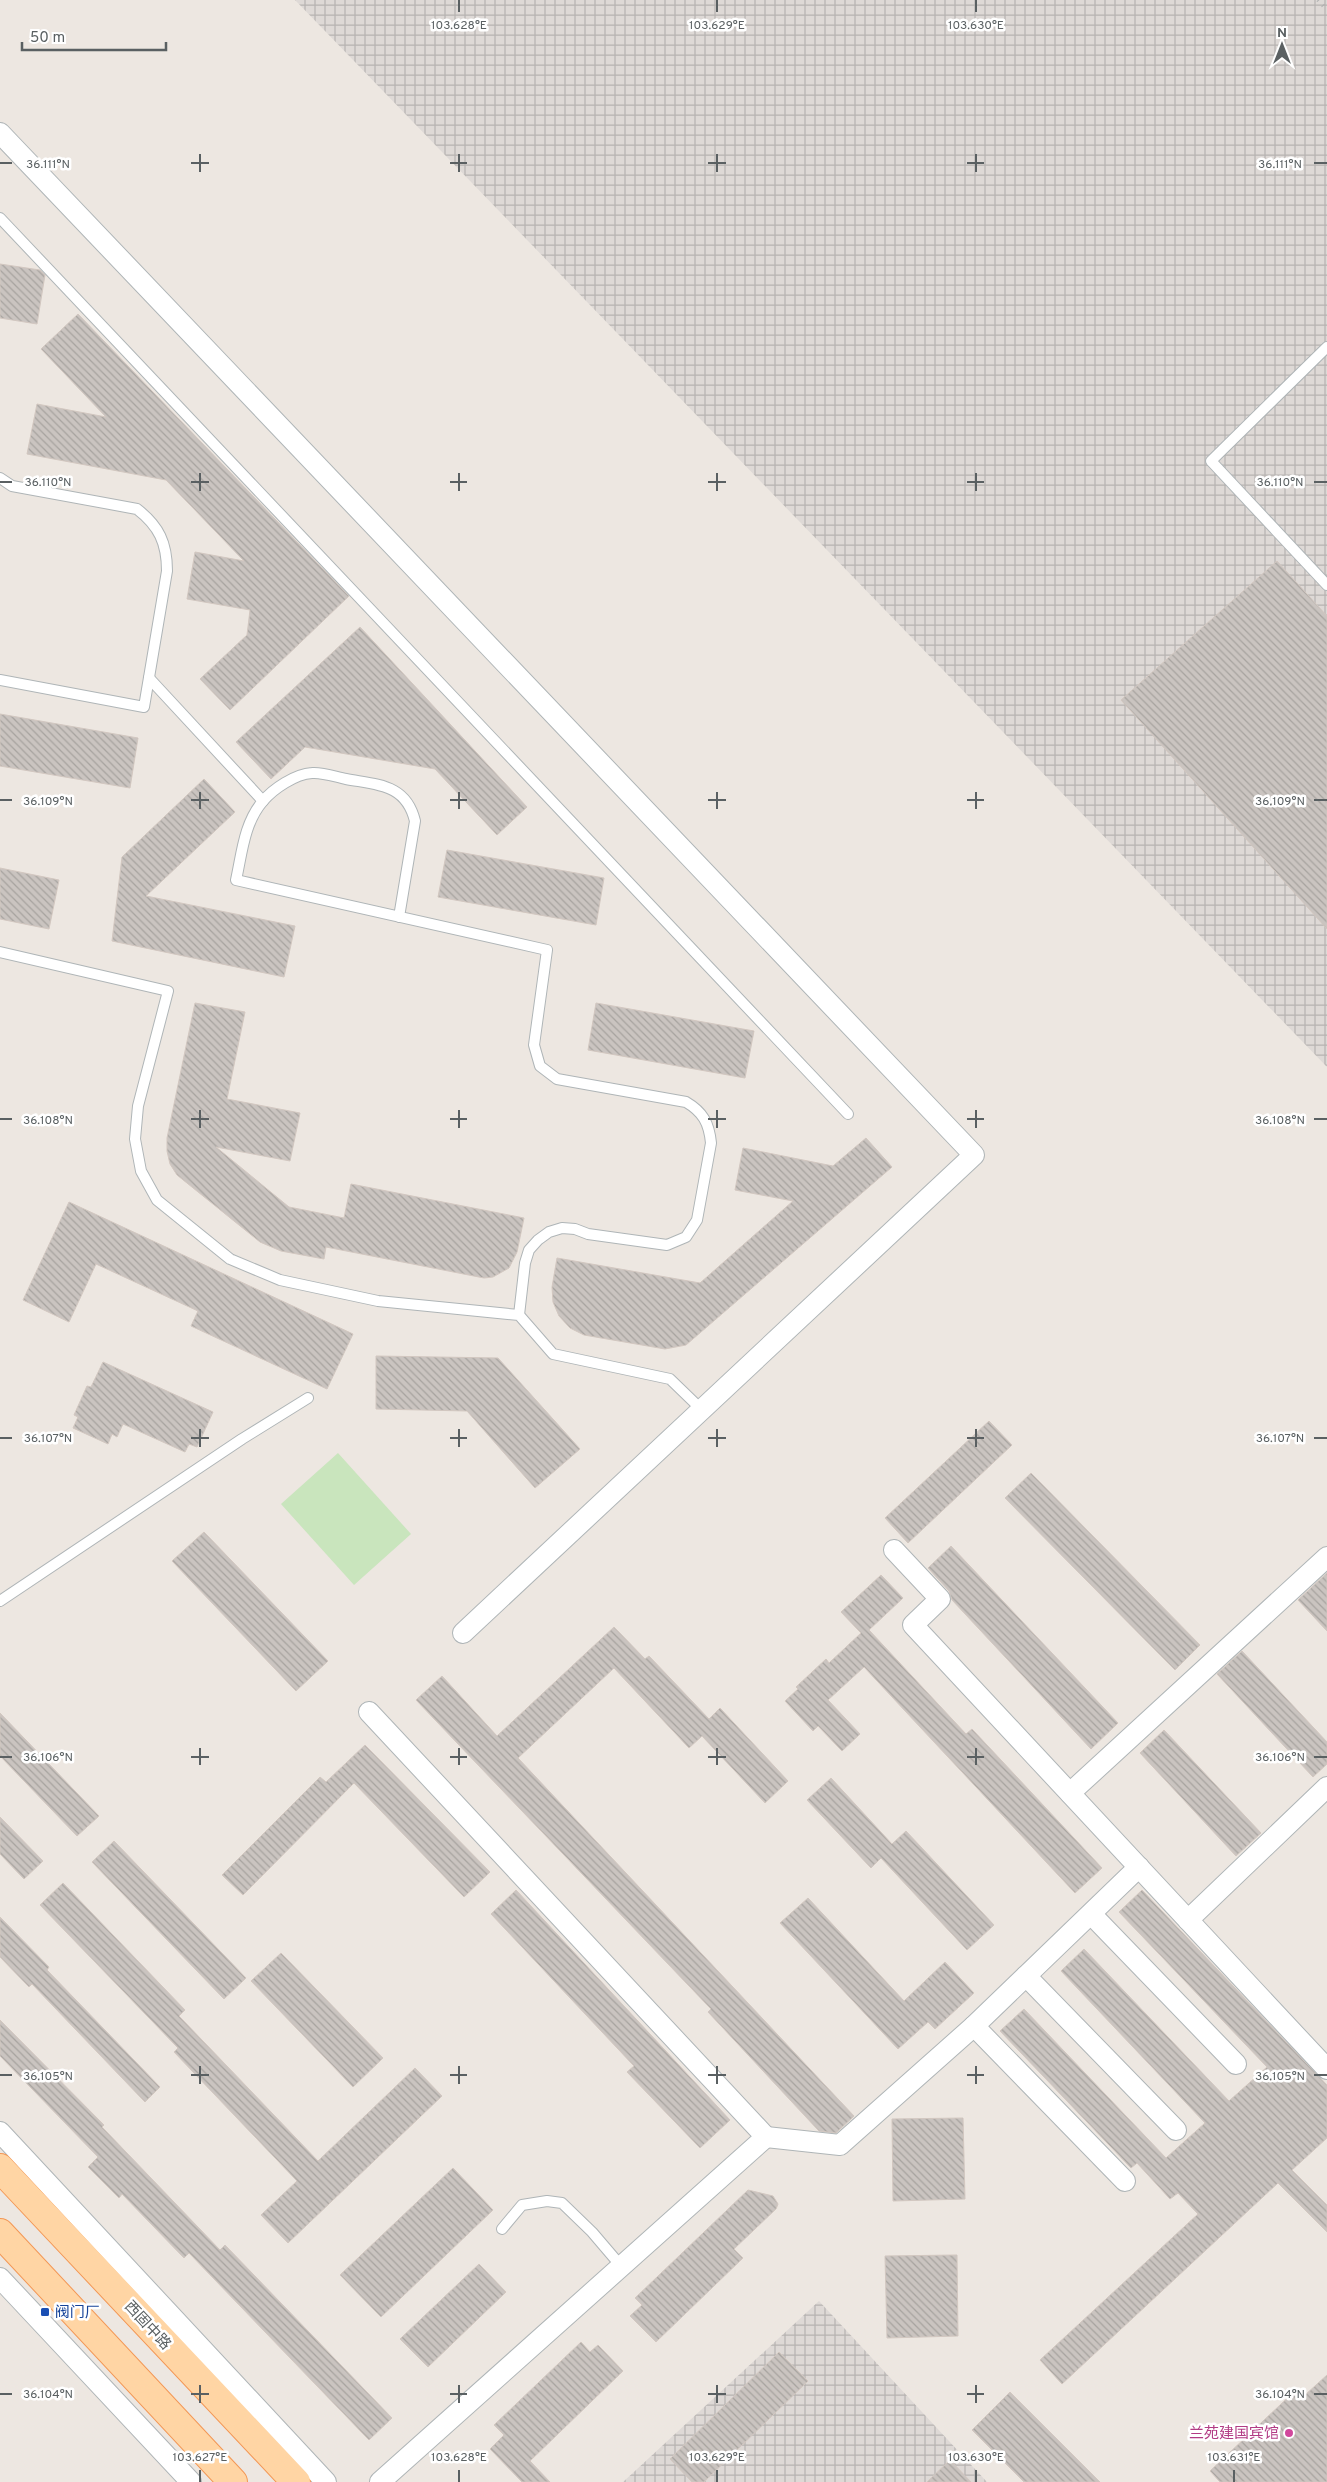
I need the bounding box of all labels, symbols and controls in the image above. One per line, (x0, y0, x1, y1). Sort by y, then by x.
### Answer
text: 103.628°E (431, 18, 487, 34)
text: 103.629°E (689, 18, 745, 34)
text: 103.630°E (948, 18, 1004, 34)
scale bar (22, 20, 166, 52)
north arrow (1257, 20, 1307, 70)
text: N (1277, 25, 1287, 42)
text: 50 m (30, 29, 65, 48)
text: 36.111°N (26, 157, 70, 173)
text: 36.111°N (1258, 157, 1302, 173)
text: 36.110°N (24, 475, 72, 491)
text: 36.110°N (1256, 475, 1304, 491)
text: 36.109°N (23, 794, 73, 810)
text: 36.109°N (1255, 794, 1305, 810)
text: 36.108°N (23, 1113, 73, 1129)
text: 36.108°N (1255, 1113, 1305, 1129)
text: 36.107°N (24, 1431, 72, 1447)
text: 36.107°N (1256, 1431, 1304, 1447)
text: 36.106°N (23, 1750, 73, 1766)
text: 36.106°N (1255, 1750, 1305, 1766)
text: 36.105°N (23, 2069, 73, 2085)
text: 36.105°N (1255, 2069, 1305, 2085)
street label: 西固中路 (119, 2298, 174, 2354)
place label: 阀门厂 (55, 2304, 100, 2323)
marker: 阀门厂 (39, 2306, 51, 2318)
text: 36.104°N (23, 2387, 73, 2403)
text: 36.104°N (1255, 2387, 1305, 2403)
place label: 兰苑建国宾馆 (1189, 2425, 1279, 2444)
marker: 兰苑建国宾馆 (1283, 2427, 1295, 2439)
text: 103.627°E (173, 2450, 227, 2466)
text: 103.628°E (431, 2450, 487, 2466)
text: 103.629°E (689, 2450, 745, 2466)
text: 103.630°E (948, 2450, 1004, 2466)
text: 103.631°E (1208, 2450, 1260, 2466)

